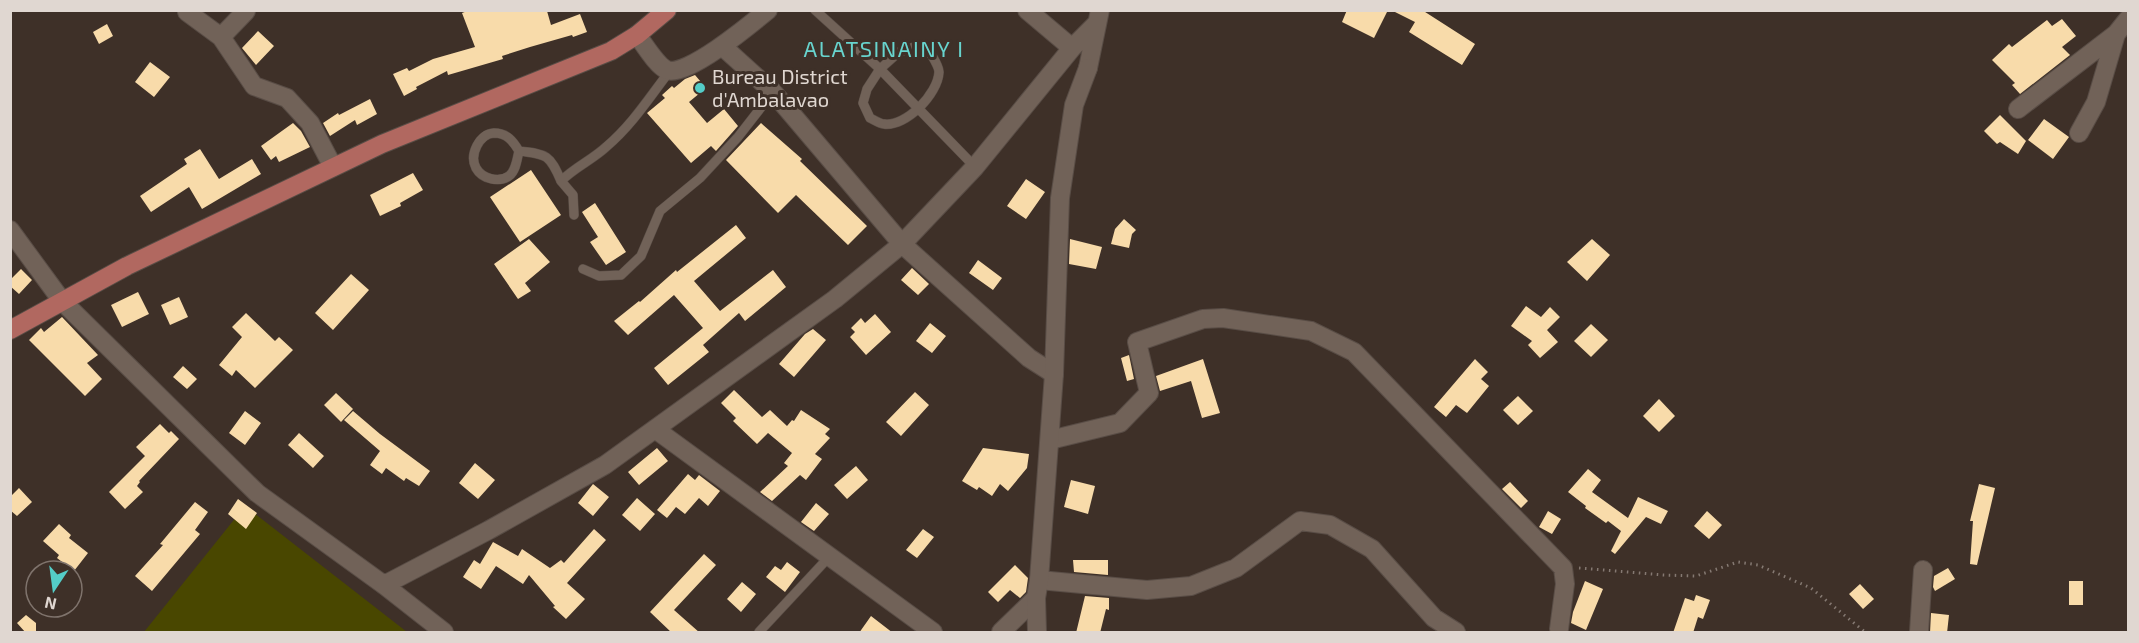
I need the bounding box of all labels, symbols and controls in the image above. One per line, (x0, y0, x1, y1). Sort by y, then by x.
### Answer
district label: ALATSINAINY I (804, 35, 964, 61)
place label: Bureau District d'Ambalavao (712, 64, 848, 111)
marker: Bureau District d'Ambalavao (693, 81, 707, 95)
north arrow (24, 559, 84, 619)
text: N (43, 594, 58, 615)

